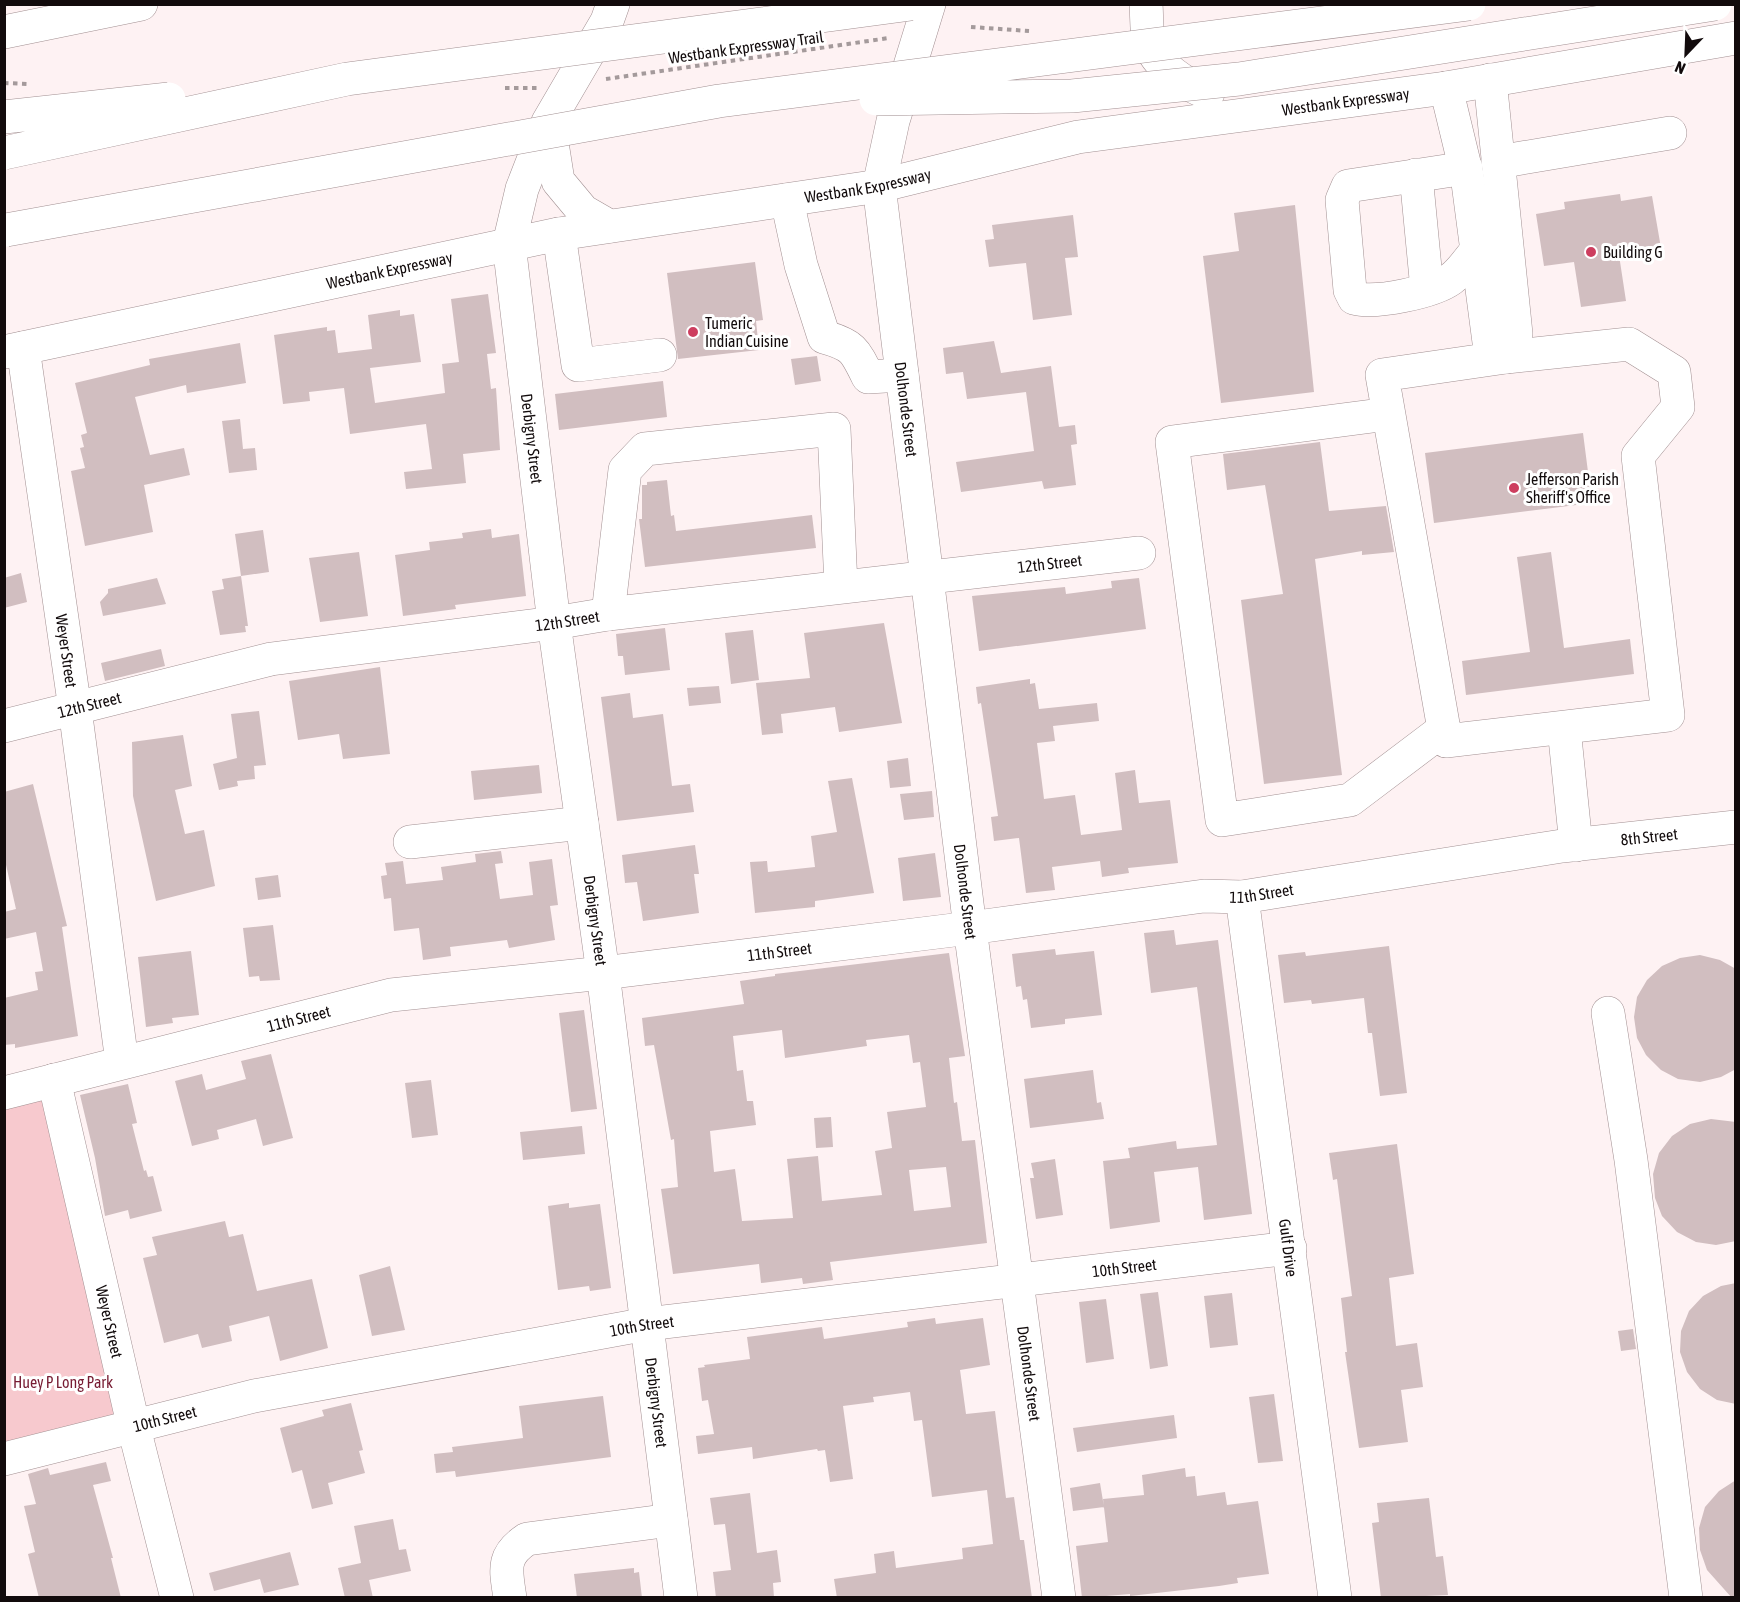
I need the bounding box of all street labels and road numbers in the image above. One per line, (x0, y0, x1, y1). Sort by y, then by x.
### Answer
street label: Westbank Expressway Trail (667, 27, 825, 68)
street label: Westbank Expressway (1281, 84, 1411, 119)
street label: Westbank Expressway (803, 164, 933, 206)
street label: Westbank Expressway (325, 248, 455, 292)
street label: Dolhonde Street (892, 361, 921, 458)
street label: Derbigny Street (518, 392, 546, 485)
street label: 12th Street (1017, 551, 1083, 576)
street label: 12th Street (534, 607, 601, 634)
street label: Weyer Street (52, 613, 81, 689)
street label: 12th Street (56, 688, 123, 721)
street label: 8th Street (1620, 824, 1679, 849)
street label: Dolhonde Street (951, 843, 980, 941)
street label: Derbigny Street (580, 874, 611, 967)
street label: 11th Street (1229, 880, 1295, 906)
street label: 11th Street (746, 938, 813, 964)
street label: 11th Street (265, 1002, 333, 1035)
street label: Gulf Drive (1276, 1218, 1301, 1278)
street label: 10th Street (1091, 1255, 1158, 1280)
street label: Weyer Street (92, 1284, 127, 1360)
street label: 10th Street (608, 1312, 675, 1340)
street label: Dolhonde Street (1014, 1325, 1044, 1423)
street label: Derbigny Street (642, 1356, 671, 1449)
street label: 10th Street (131, 1402, 199, 1435)

